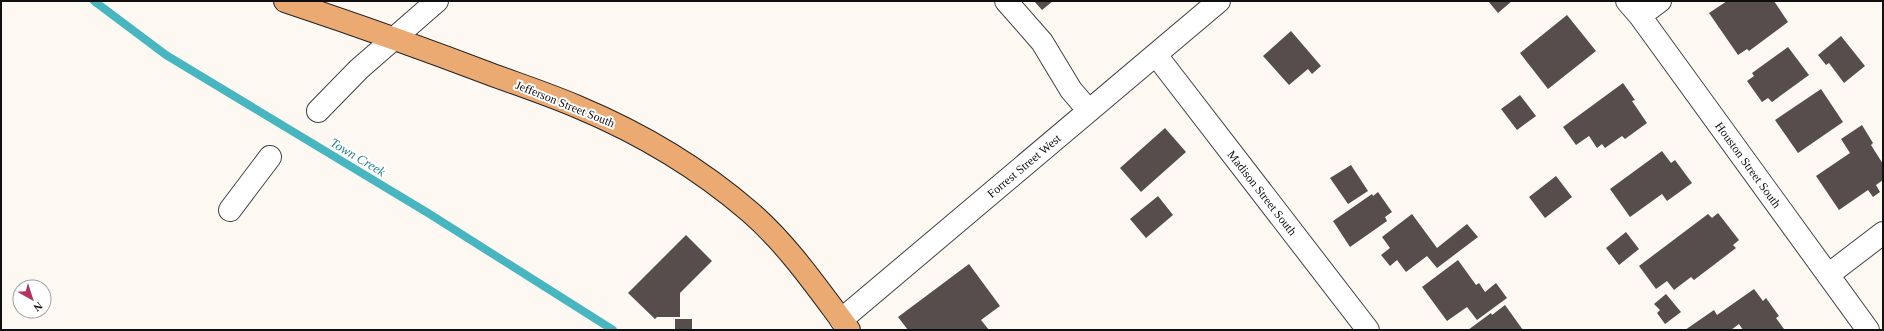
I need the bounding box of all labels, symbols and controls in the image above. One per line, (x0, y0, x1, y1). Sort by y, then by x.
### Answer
street label: Jefferson Street South (513, 78, 617, 130)
street label: Houston Street South (1712, 119, 1784, 211)
street label: Forrest Street West (984, 131, 1064, 201)
water label: Town Creek (328, 135, 388, 179)
street label: Madison Street South (1224, 148, 1300, 238)
north arrow (12, 279, 52, 319)
text: N (31, 300, 45, 314)

